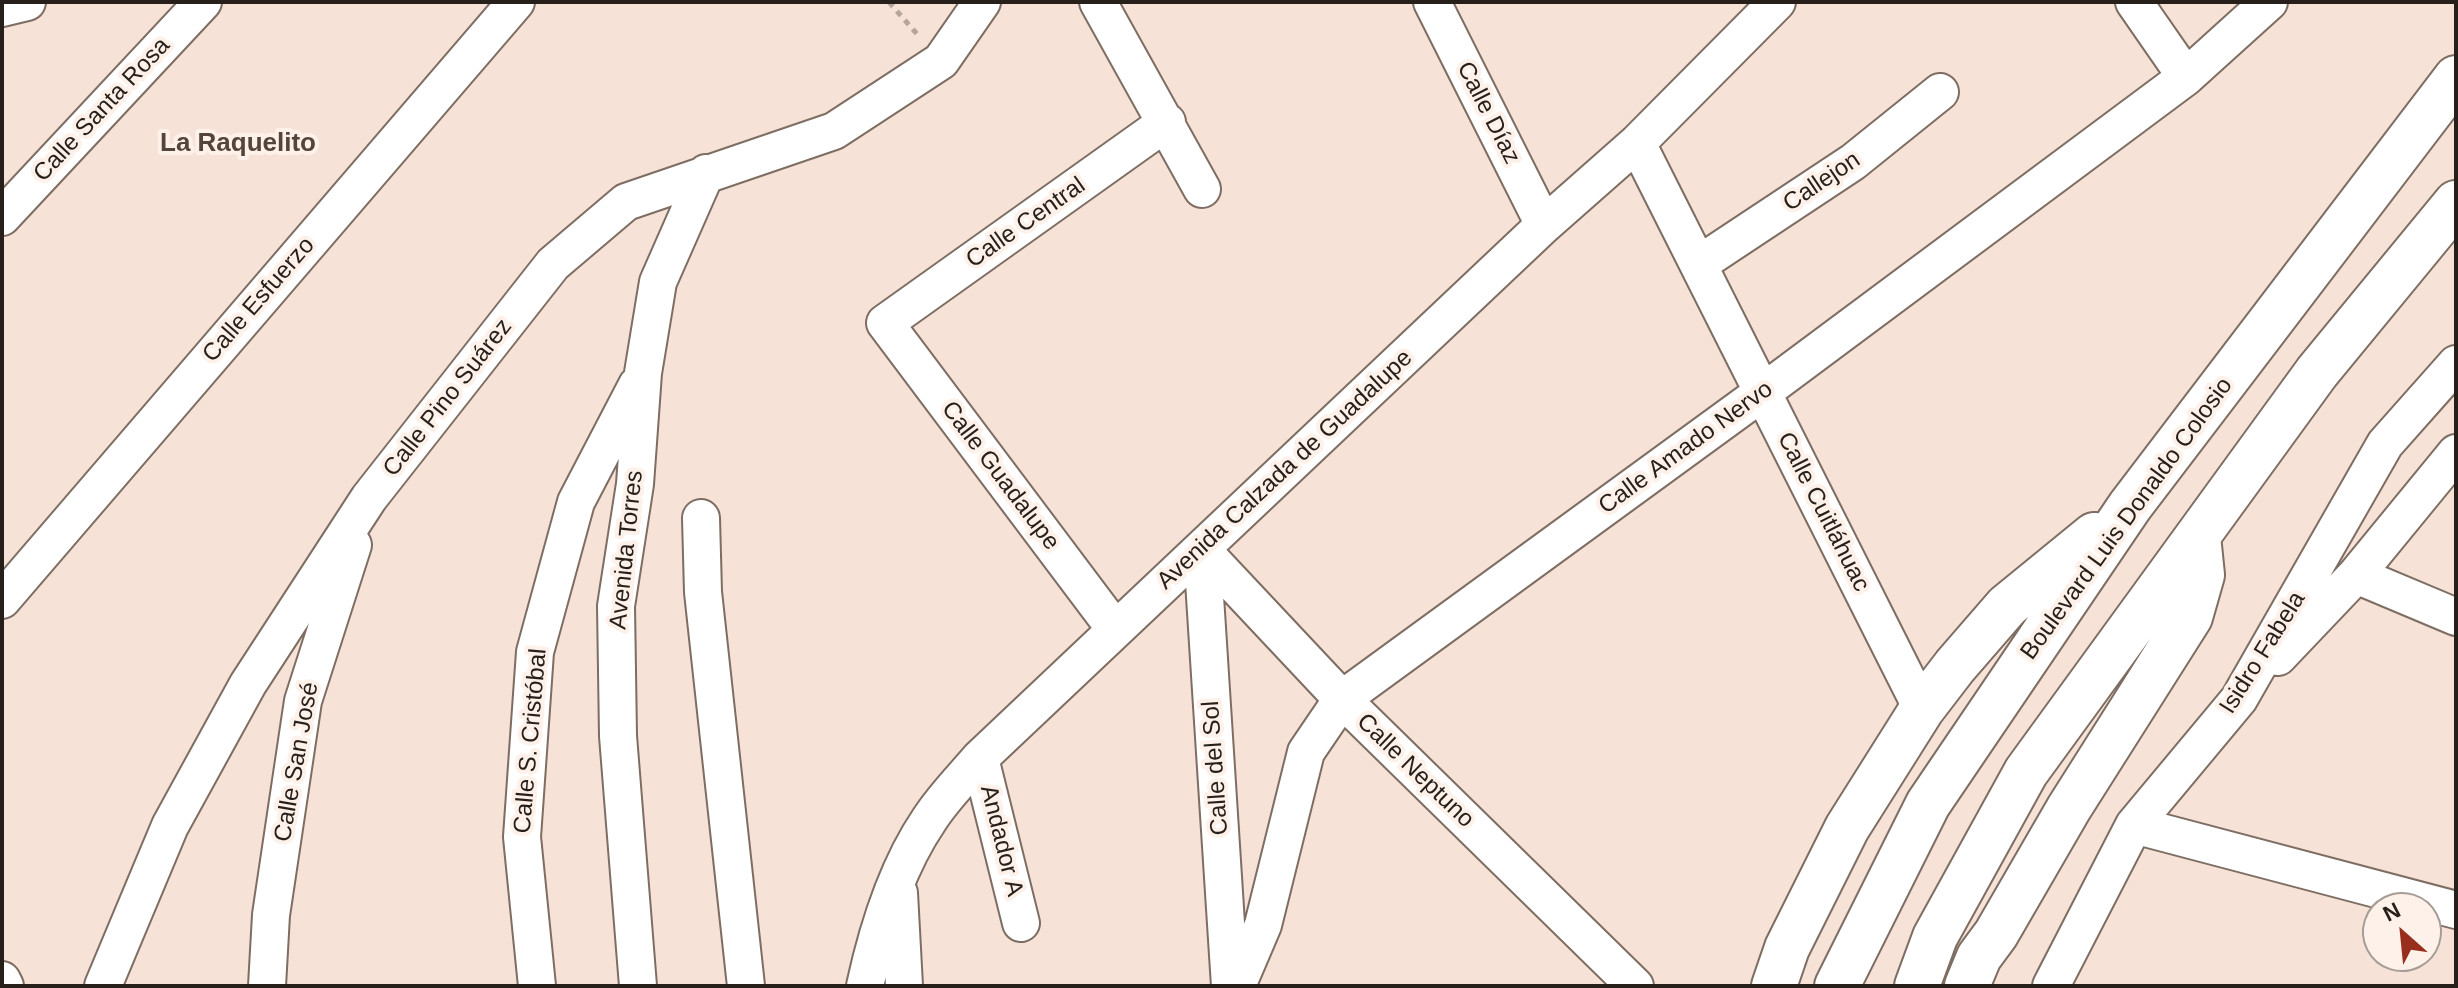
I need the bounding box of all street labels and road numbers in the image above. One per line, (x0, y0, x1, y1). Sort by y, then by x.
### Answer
street label: Calle Santa Rosa (28, 32, 176, 188)
street label: Calle Díaz (1450, 57, 1526, 169)
street label: Callejon (1778, 146, 1866, 218)
street label: Calle Central (961, 171, 1091, 275)
street label: Calle Esfuerzo (197, 232, 321, 368)
street label: Calle Pino Suárez (378, 313, 518, 483)
street label: Avenida Calzada de Guadalupe (1151, 344, 1419, 596)
street label: Boulevard Luis Donaldo Colosio (2015, 372, 2239, 666)
street label: Calle Amado Nervo (1593, 375, 1779, 521)
street label: Calle Guadalupe (935, 396, 1065, 556)
street label: Calle Cuitláhuac (1770, 428, 1876, 596)
street label: Avenida Torres (604, 469, 650, 631)
street label: Isidro Fabela (2214, 587, 2312, 719)
street label: Calle S. Cristóbal (509, 647, 553, 835)
street label: Calle San José (269, 680, 325, 844)
street label: Calle del Sol (1197, 700, 1235, 836)
street label: Calle Neptuno (1350, 708, 1480, 834)
street label: Andador A (973, 782, 1029, 900)

